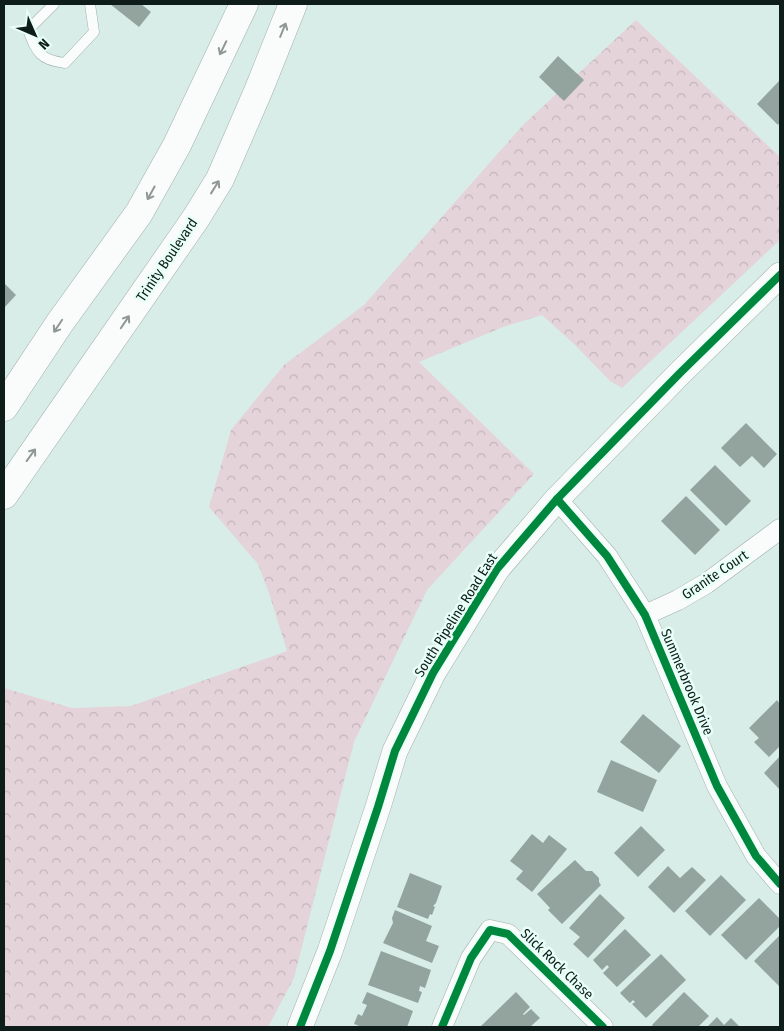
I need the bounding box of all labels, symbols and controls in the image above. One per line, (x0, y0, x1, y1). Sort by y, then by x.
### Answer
north arrow (10, 10, 60, 60)
one-way arrow (279, 23, 288, 38)
text: N (35, 35, 53, 53)
one-way arrow (218, 40, 228, 55)
one-way arrow (210, 180, 220, 194)
one-way arrow (145, 185, 155, 200)
street label: Trinity Boulevard (133, 215, 201, 305)
one-way arrow (120, 315, 130, 329)
one-way arrow (52, 319, 63, 333)
one-way arrow (26, 448, 36, 462)
street label: Granite Court (679, 547, 752, 603)
street label: South Pipeline Road East (411, 550, 501, 680)
street label: Summerbrook Drive (657, 626, 717, 738)
street label: Slick Rock Chase (517, 925, 597, 1003)

